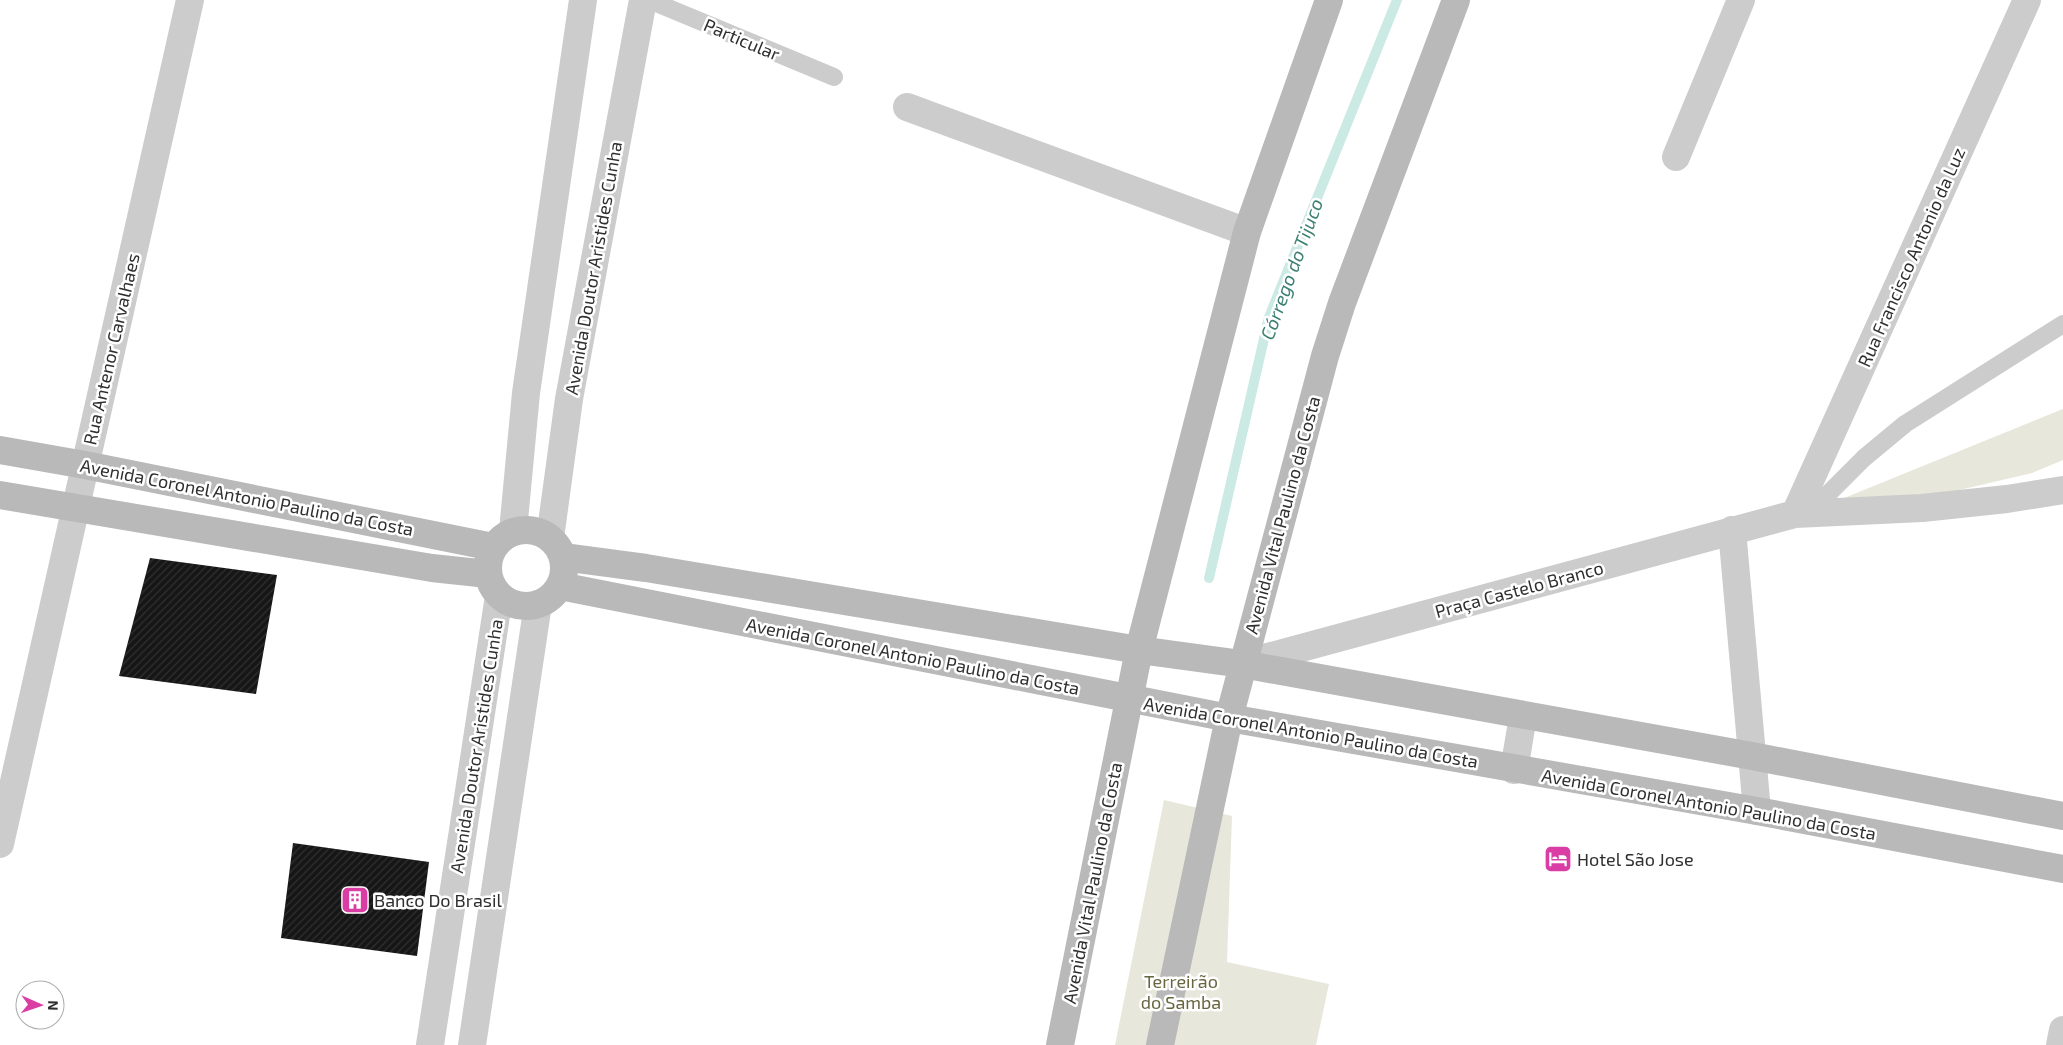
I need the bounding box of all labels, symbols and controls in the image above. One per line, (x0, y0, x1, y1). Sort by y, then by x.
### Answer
street label: Particular (701, 13, 783, 65)
street label: Avenida Doutor Aristides Cunha (560, 140, 626, 396)
street label: Rua Francisco Antonio da Luz (1853, 144, 1969, 370)
water label: Córrego do Tijuco (1255, 195, 1327, 343)
street label: Rua Antenor Carvalhaes (78, 251, 144, 447)
street label: Avenida Vital Paulino da Costa (1240, 394, 1324, 636)
street label: Avenida Coronel Antonio Paulino da Costa (78, 454, 416, 540)
street label: Praça Castelo Branco (1432, 556, 1606, 623)
street label: Avenida Coronel Antonio Paulino da Costa (744, 613, 1082, 699)
street label: Avenida Doutor Aristides Cunha (445, 617, 507, 875)
street label: Avenida Coronel Antonio Paulino da Costa (1142, 692, 1480, 772)
street label: Avenida Vital Paulino da Costa (1058, 760, 1126, 1006)
street label: Avenida Coronel Antonio Paulino da Costa (1540, 764, 1878, 844)
hotel icon: Hotel São Jose (1543, 844, 1573, 874)
place label: Hotel São Jose (1577, 848, 1694, 870)
building icon: Banco Do Brasil (340, 885, 370, 915)
place label: Banco Do Brasil (374, 889, 502, 911)
park label: Terreirão do Samba (1141, 970, 1221, 1013)
north arrow (15, 980, 65, 1030)
text: N (45, 1000, 62, 1011)

